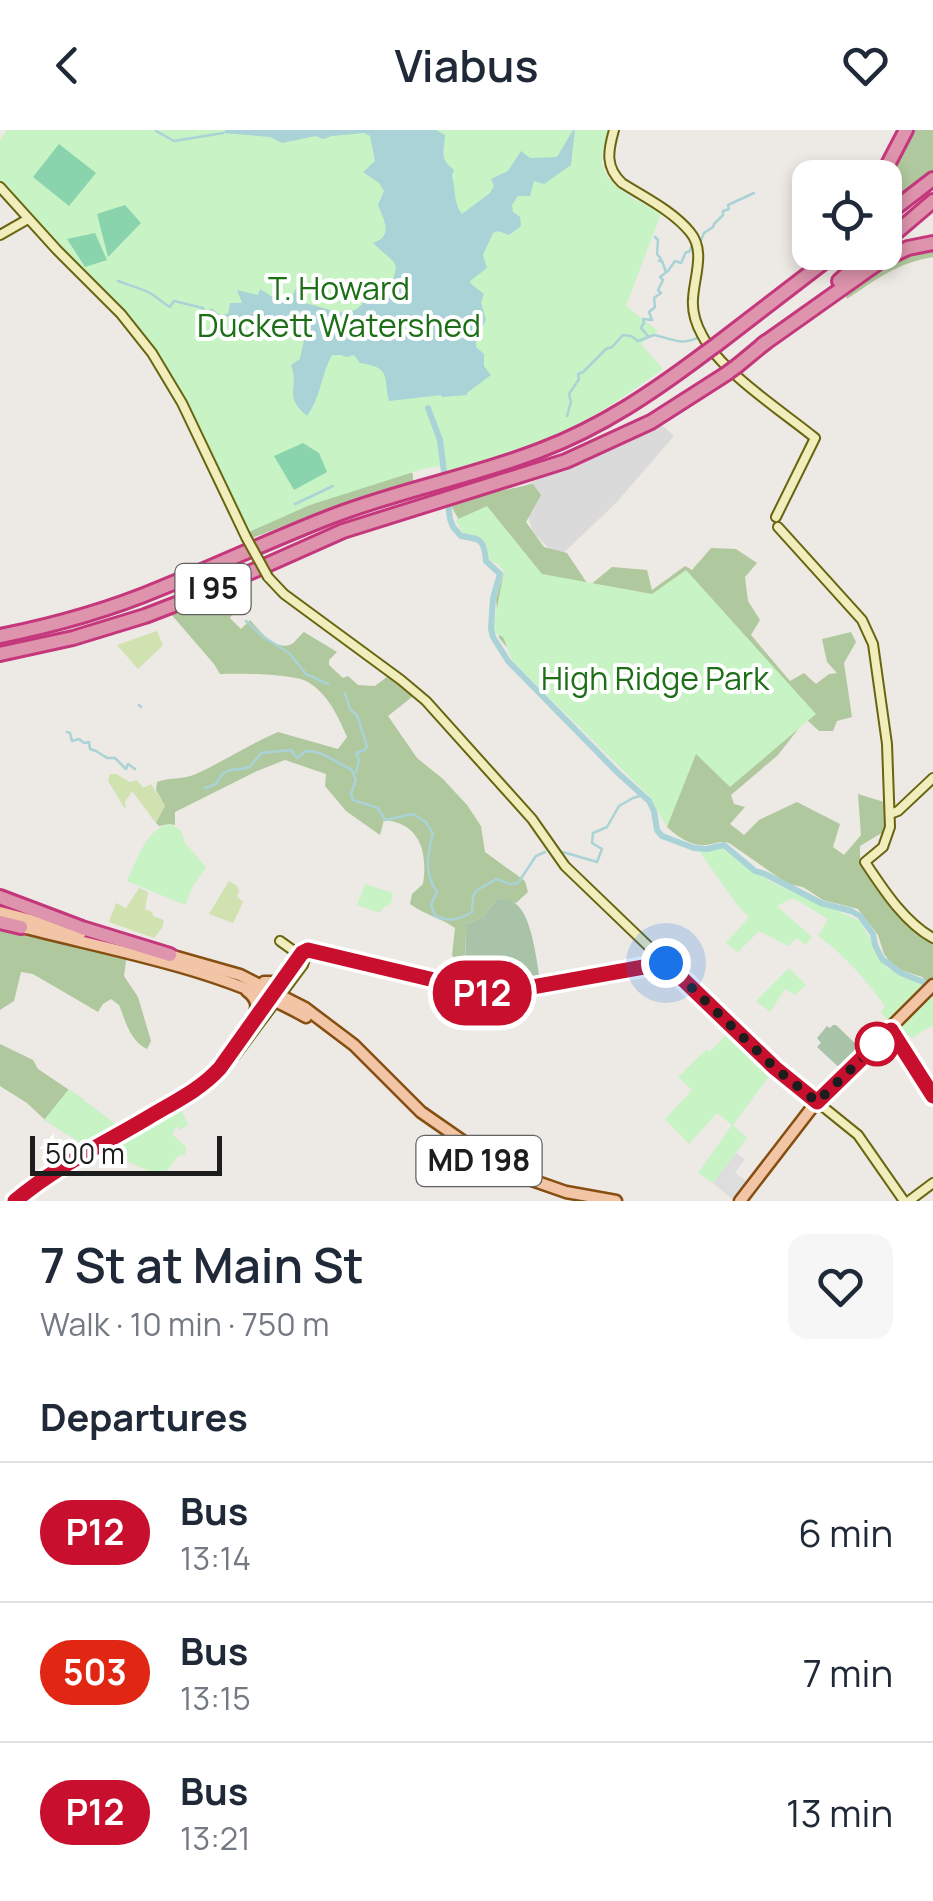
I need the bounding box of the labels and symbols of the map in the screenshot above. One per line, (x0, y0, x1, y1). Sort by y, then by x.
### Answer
park label: T. Howard Duckett Watershed (197, 266, 481, 347)
road number: I 95 (176, 564, 250, 614)
park label: High Ridge Park (541, 656, 770, 700)
your location (641, 938, 691, 988)
line badge: P12 (424, 960, 540, 1026)
unlabelled marker (856, 1023, 898, 1065)
scale bar (30, 1131, 222, 1176)
road number: MD 198 (416, 1136, 542, 1186)

